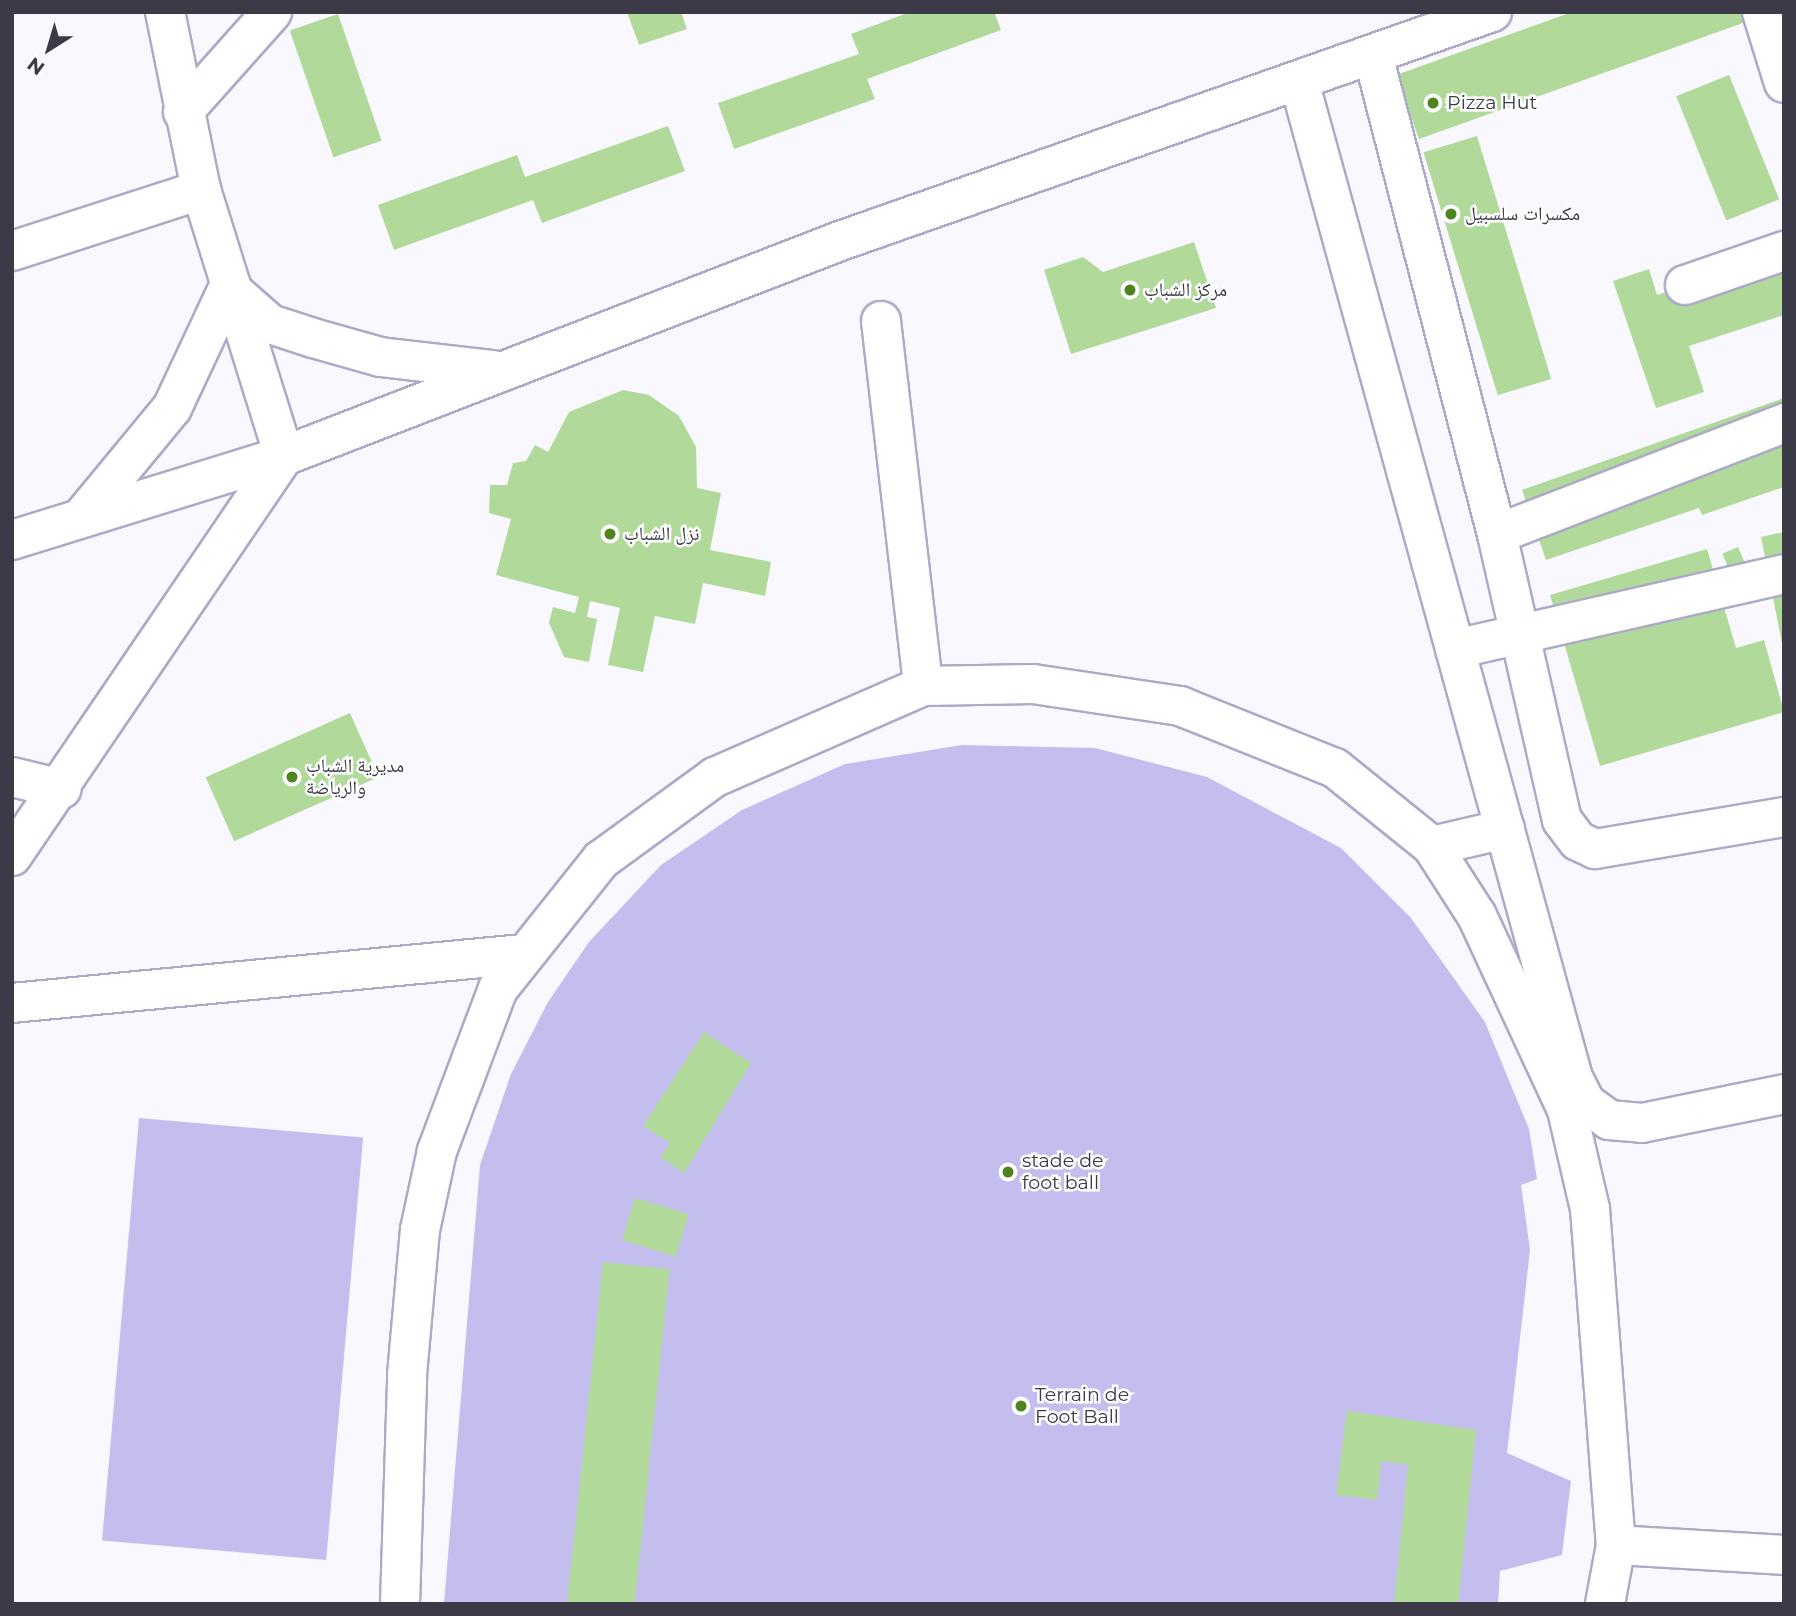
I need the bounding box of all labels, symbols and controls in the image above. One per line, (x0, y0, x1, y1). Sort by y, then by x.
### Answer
north arrow (14, 14, 84, 84)
text: N (23, 52, 49, 80)
place label: Pizza Hut (1447, 92, 1537, 114)
marker: Pizza Hut (1425, 95, 1441, 111)
place label: مكسرات سلسبيل (1465, 203, 1580, 225)
marker: مكسرات سلسبيل (1443, 206, 1459, 222)
place label: مركز الشباب (1144, 279, 1227, 301)
marker: مركز الشباب (1122, 282, 1138, 298)
place label: نزل الشباب (624, 523, 699, 545)
marker: نزل الشباب (602, 526, 618, 542)
place label: مديرية الشباب والرياضة (306, 755, 404, 799)
marker: مديرية الشباب والرياضة (284, 769, 300, 785)
place label: stade de foot ball (1022, 1150, 1104, 1194)
marker: stade de foot ball (1000, 1164, 1016, 1180)
place label: Terrain de Foot Ball (1035, 1384, 1129, 1428)
marker: Terrain de Foot Ball (1013, 1398, 1029, 1414)

